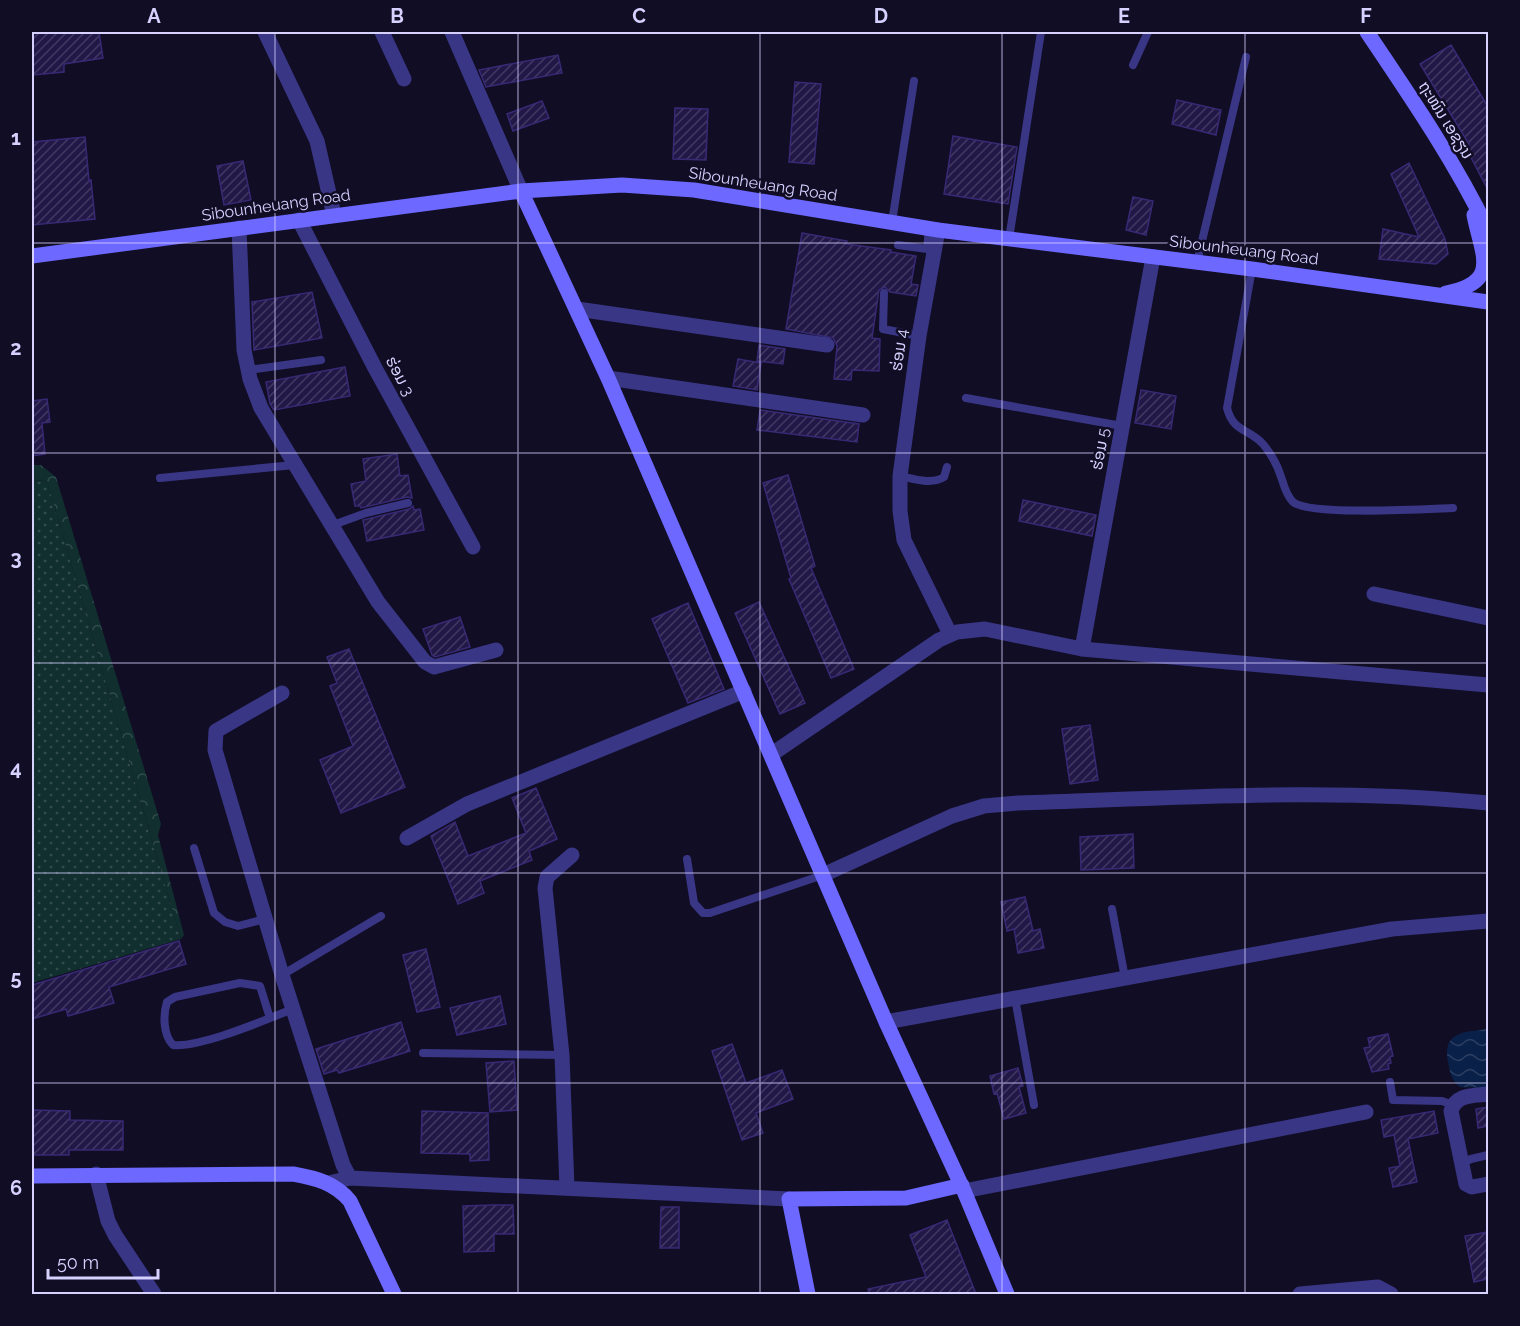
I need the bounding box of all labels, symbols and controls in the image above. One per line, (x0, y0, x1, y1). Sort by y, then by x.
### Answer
text: A (147, 4, 161, 28)
text: B (390, 4, 404, 28)
text: C (632, 4, 646, 28)
text: D (874, 4, 888, 28)
text: E (1118, 4, 1130, 28)
text: F (1360, 4, 1372, 28)
street label: ຖະໜົນ ເອຊຽນ (1414, 77, 1478, 163)
text: 1 (11, 126, 21, 150)
street label: Sibounheuang Road (687, 163, 839, 205)
street label: Sibounheuang Road (200, 185, 352, 225)
street label: Sibounheuang Road (1168, 231, 1320, 269)
street label: ຮ່ອມ 4 (887, 327, 911, 372)
text: 2 (10, 336, 22, 360)
street label: ຮ່ອມ 3 (382, 353, 418, 399)
street label: ຮ່ອມ 5 (1087, 426, 1113, 472)
text: 3 (10, 546, 22, 570)
text: 4 (10, 756, 22, 780)
text: 5 (10, 966, 22, 990)
text: 6 (10, 1176, 22, 1200)
scale bar (48, 1242, 158, 1280)
text: 50 m (57, 1252, 99, 1273)

